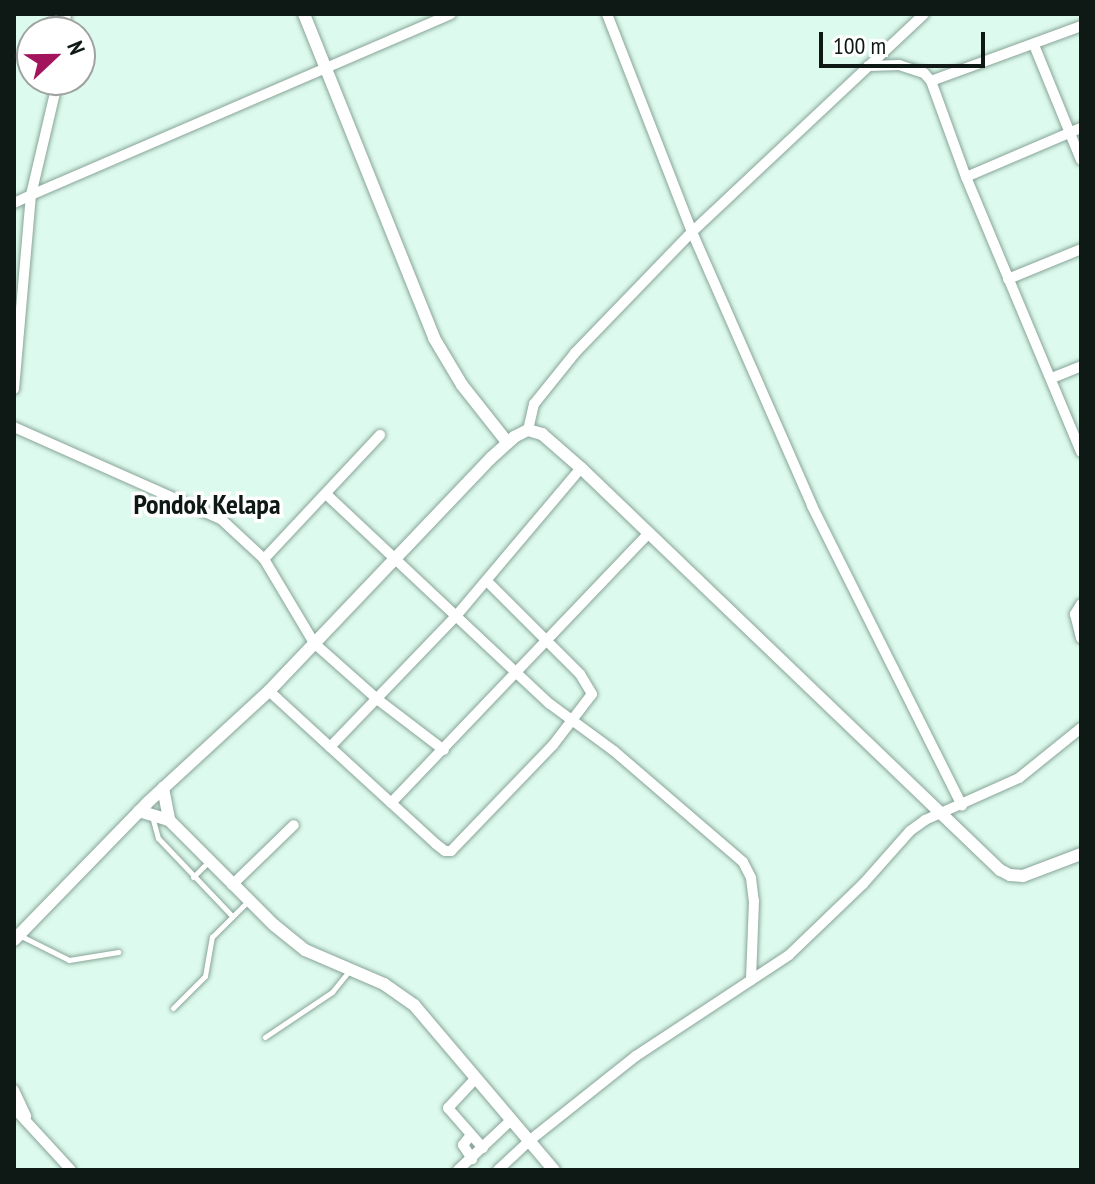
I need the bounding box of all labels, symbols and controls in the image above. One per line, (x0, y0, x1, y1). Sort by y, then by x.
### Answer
north arrow (16, 16, 96, 96)
scale bar (823, 16, 989, 66)
text: 100 m (833, 30, 886, 61)
text: N (61, 37, 92, 59)
district label: Pondok Kelapa (133, 487, 281, 521)

